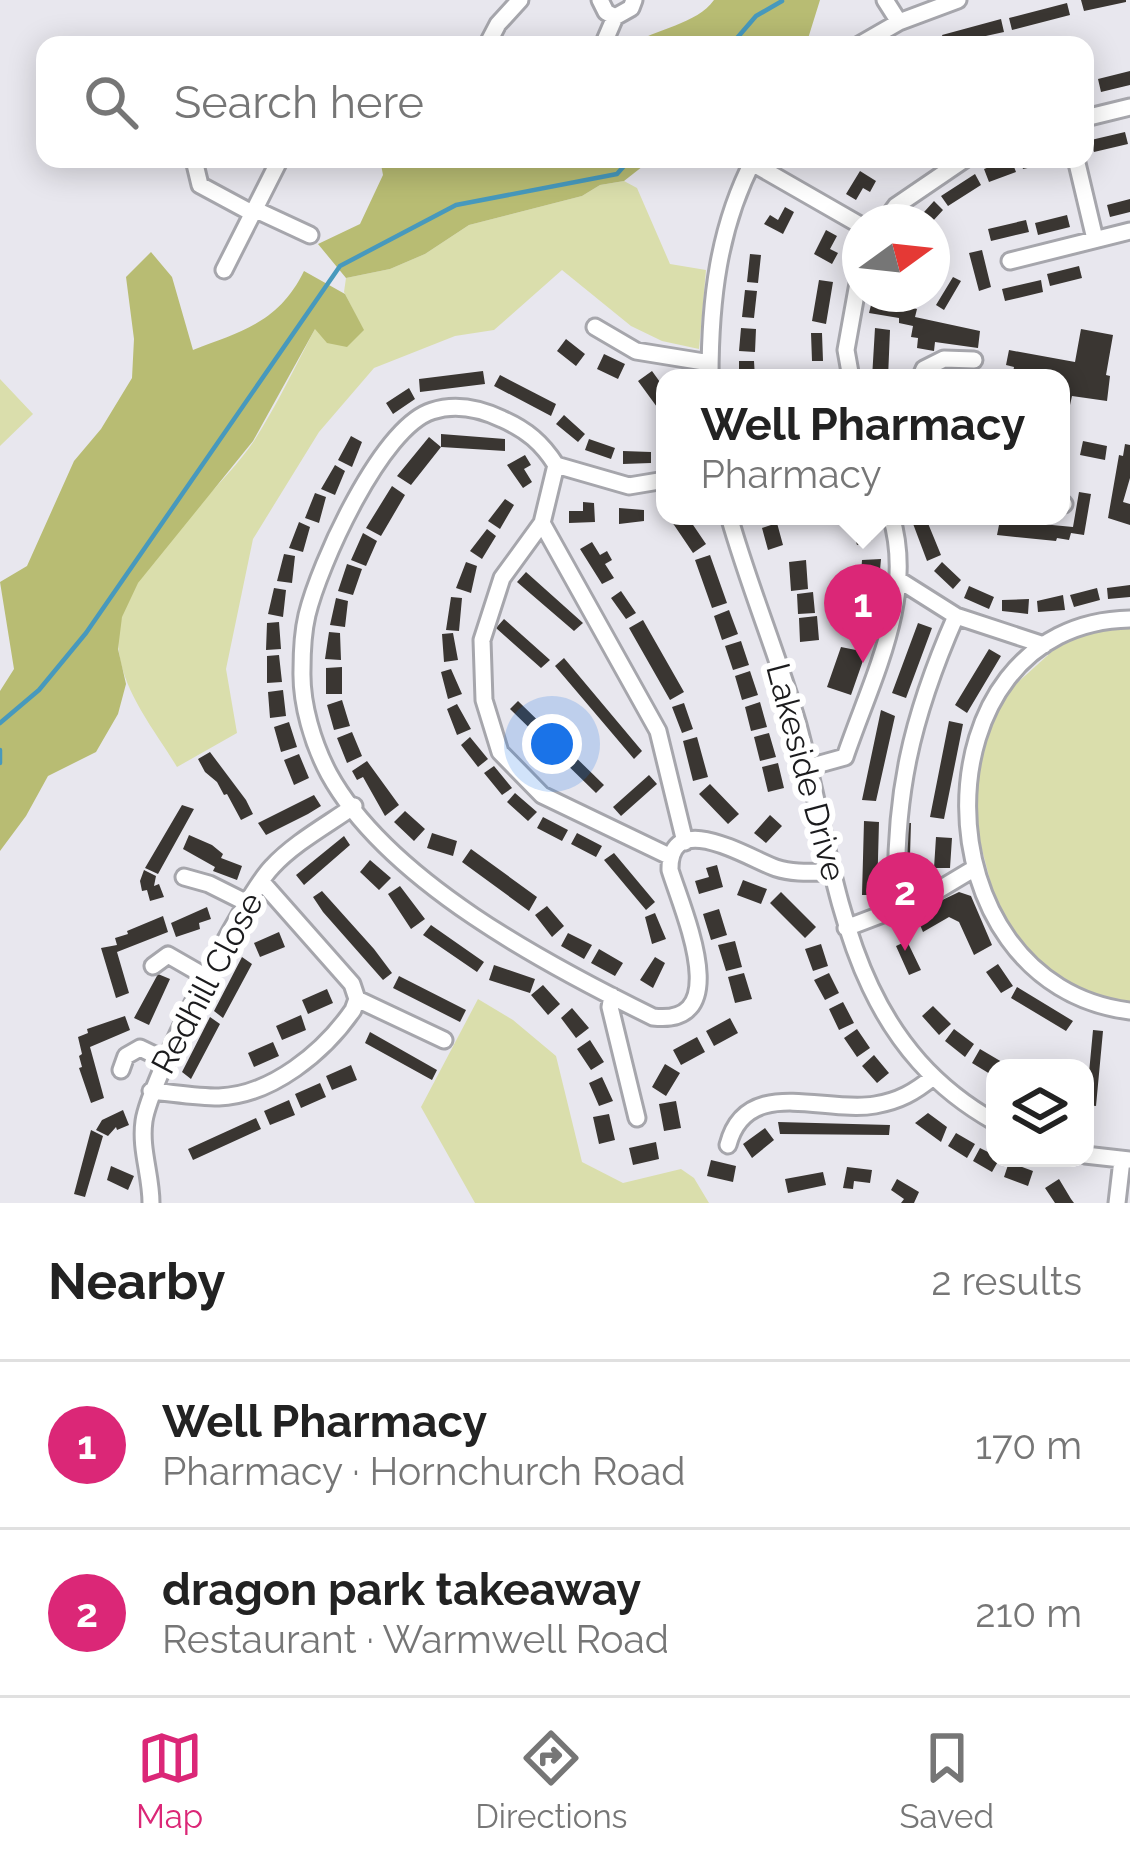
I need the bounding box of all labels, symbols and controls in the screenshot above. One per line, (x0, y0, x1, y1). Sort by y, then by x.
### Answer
search box (36, 36, 1094, 168)
icon: search (78, 69, 144, 135)
text: Search here (174, 76, 424, 129)
north arrow (842, 204, 950, 312)
popup (656, 369, 1070, 525)
text: Well Pharmacy (700, 398, 1026, 451)
text: Pharmacy (700, 451, 882, 497)
pin: 1 (824, 564, 902, 663)
street label: Lakeside Drive (758, 659, 854, 885)
your location (522, 714, 582, 774)
pin: 2 (866, 852, 944, 951)
street label: Redhill Close (143, 886, 271, 1080)
map controls (986, 1059, 1094, 1167)
button: layers (986, 1059, 1094, 1167)
text: Nearby (48, 1251, 225, 1311)
text: 2 results (931, 1258, 1082, 1304)
text: Well Pharmacy (162, 1395, 487, 1448)
text: 1 (77, 1422, 97, 1468)
text: 170 m (975, 1422, 1082, 1468)
text: Pharmacy · Hornchurch Road (162, 1448, 686, 1494)
text: dragon park takeaway (162, 1563, 641, 1616)
text: 2 (76, 1590, 98, 1636)
text: 210 m (975, 1590, 1082, 1636)
text: Restaurant · Warmwell Road (162, 1616, 669, 1662)
tab: Map (136, 1725, 203, 1836)
tab: Directions (475, 1725, 628, 1836)
tab: Saved (900, 1725, 994, 1836)

